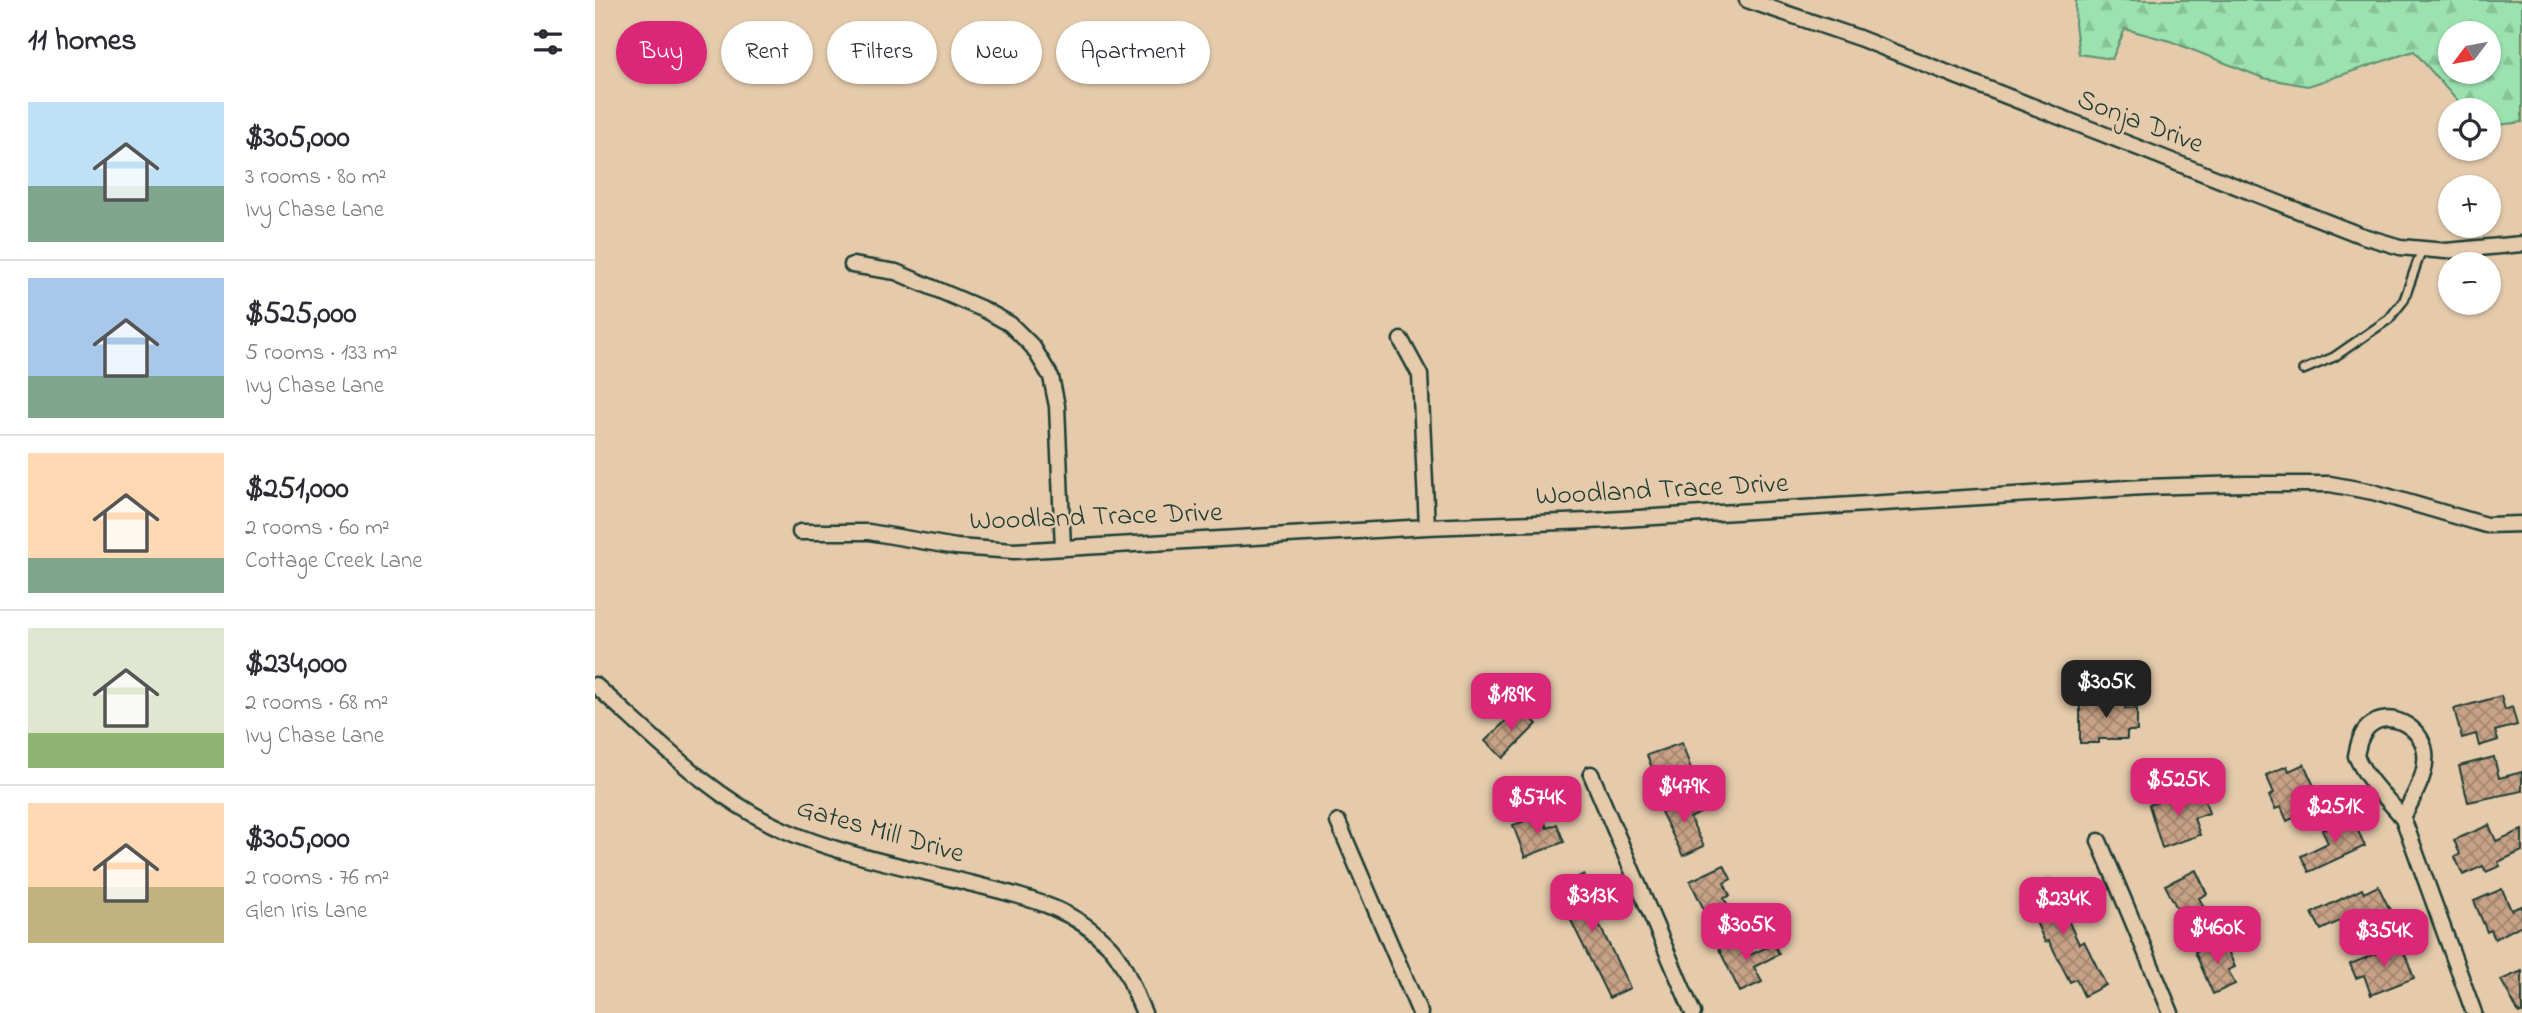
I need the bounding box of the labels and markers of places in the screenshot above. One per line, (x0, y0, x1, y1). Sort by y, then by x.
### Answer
pin: $305K (2057, 660, 2155, 720)
pin: $189K (1462, 674, 1560, 733)
pin: $525K (2129, 758, 2227, 818)
pin: $479K (1635, 766, 1733, 825)
pin: $574K (1488, 776, 1586, 836)
pin: $251K (2286, 786, 2384, 845)
pin: $313K (1543, 874, 1641, 934)
pin: $234K (2014, 878, 2112, 937)
pin: $305K (1697, 904, 1795, 963)
pin: $460K (2168, 906, 2266, 966)
pin: $354K (2335, 909, 2433, 969)

